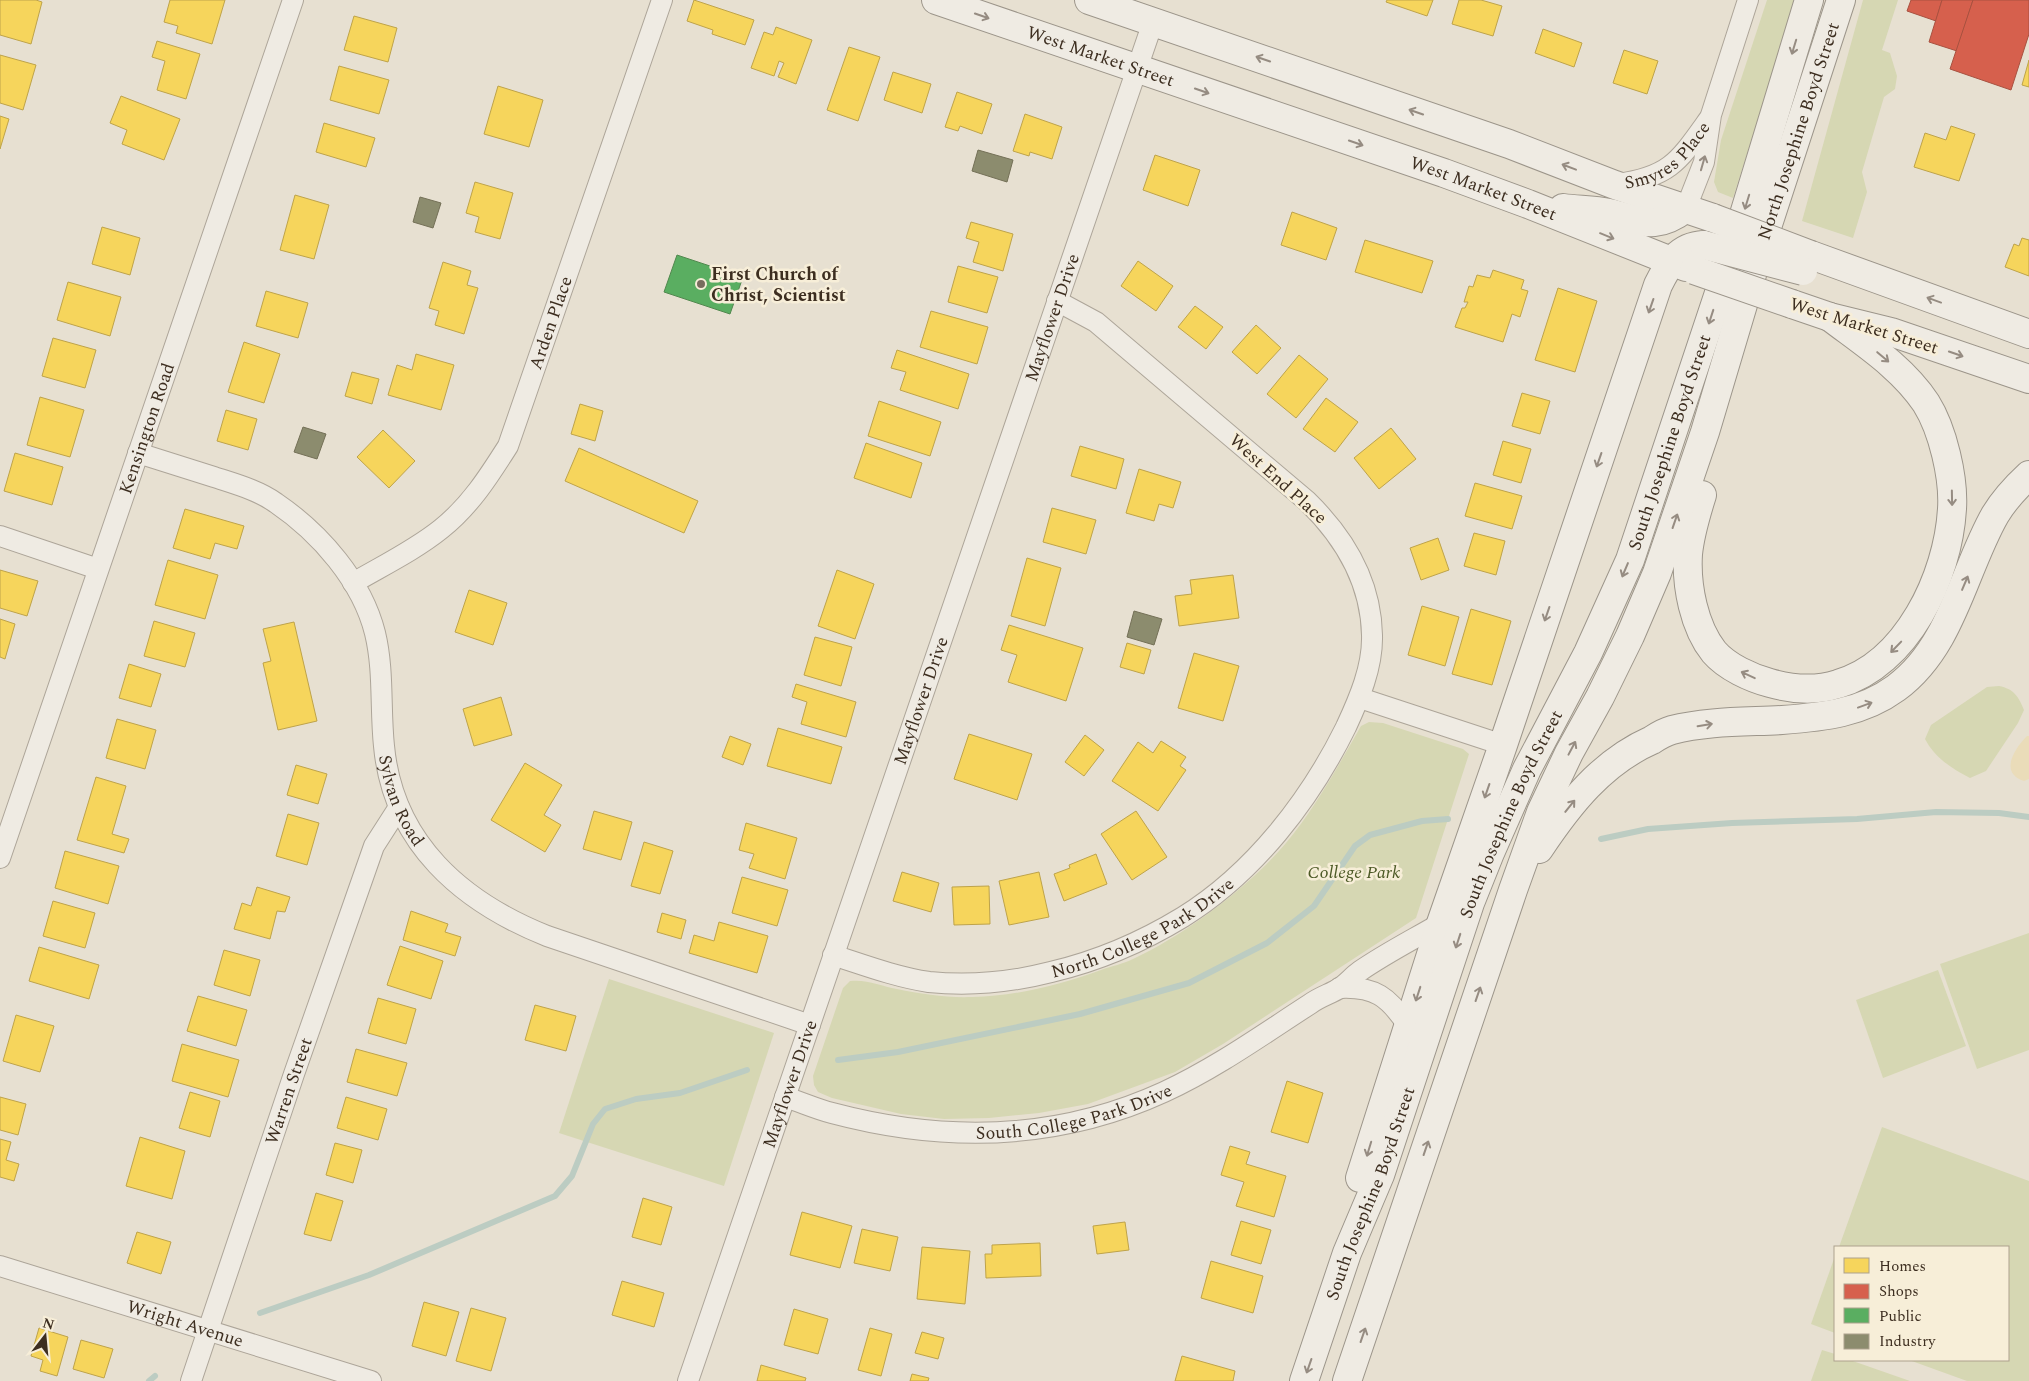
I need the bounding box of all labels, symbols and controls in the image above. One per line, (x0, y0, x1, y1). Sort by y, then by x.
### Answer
one-way arrow (974, 12, 990, 21)
street label: West Market Street (1023, 18, 1178, 94)
street label: North Josephine Boyd Street (1750, 19, 1846, 244)
one-way arrow (1789, 38, 1799, 54)
one-way arrow (1255, 54, 1271, 63)
one-way arrow (1194, 87, 1210, 96)
one-way arrow (1409, 107, 1425, 116)
street label: Smyres Place (1622, 116, 1717, 196)
one-way arrow (1348, 139, 1364, 149)
street label: West Market Street (1407, 149, 1561, 228)
one-way arrow (1698, 155, 1708, 171)
one-way arrow (1562, 162, 1577, 171)
one-way arrow (1742, 194, 1752, 210)
one-way arrow (1599, 232, 1614, 241)
street label: Mayflower Drive (1017, 250, 1086, 385)
place label: First Church of Christ, Scientist (711, 261, 846, 309)
street label: Arden Place (522, 272, 579, 373)
marker: First Church of Christ, Scientist (695, 278, 707, 290)
street label: West Market Street (1786, 291, 1942, 361)
one-way arrow (1926, 294, 1942, 304)
one-way arrow (1646, 297, 1655, 313)
one-way arrow (1706, 309, 1715, 324)
street label: South Josephine Boyd Street (1621, 331, 1718, 554)
one-way arrow (1948, 350, 1963, 359)
one-way arrow (1876, 351, 1889, 363)
street label: Kensington Road (112, 359, 182, 498)
street label: West End Place (1223, 427, 1333, 531)
one-way arrow (1594, 451, 1603, 467)
one-way arrow (1947, 490, 1957, 506)
one-way arrow (1671, 514, 1680, 529)
one-way arrow (1620, 563, 1629, 578)
one-way arrow (1961, 576, 1971, 591)
one-way arrow (1542, 605, 1551, 621)
street label: Mayflower Drive (886, 633, 955, 768)
one-way arrow (1889, 641, 1902, 653)
one-way arrow (1740, 669, 1755, 679)
one-way arrow (1857, 700, 1872, 709)
street label: South Josephine Boyd Street (1452, 705, 1569, 922)
one-way arrow (1697, 720, 1713, 730)
one-way arrow (1568, 741, 1577, 756)
street label: Sylvan Road (372, 753, 431, 852)
one-way arrow (1482, 782, 1491, 798)
one-way arrow (1564, 800, 1575, 813)
park label: College Park (1308, 859, 1401, 886)
street label: North College Park Drive (1048, 871, 1240, 985)
one-way arrow (1452, 933, 1462, 949)
one-way arrow (1413, 986, 1423, 1002)
one-way arrow (1474, 986, 1483, 1002)
street label: Mayflower Drive (755, 1016, 824, 1152)
street label: Warren Street (258, 1034, 319, 1148)
street label: South College Park Drive (976, 1077, 1177, 1146)
street label: South Josephine Boyd Street (1319, 1083, 1422, 1304)
one-way arrow (1422, 1140, 1431, 1156)
one-way arrow (1363, 1141, 1373, 1157)
legend (1834, 1246, 2009, 1361)
text: Homes (1879, 1255, 1926, 1278)
text: Shops (1879, 1280, 1919, 1303)
street label: Wright Avenue (124, 1293, 247, 1354)
text: Public (1879, 1305, 1922, 1328)
north arrow (20, 1311, 70, 1361)
text: N (40, 1312, 57, 1336)
one-way arrow (1359, 1328, 1368, 1343)
text: Industry (1879, 1330, 1936, 1353)
one-way arrow (1304, 1358, 1313, 1373)

